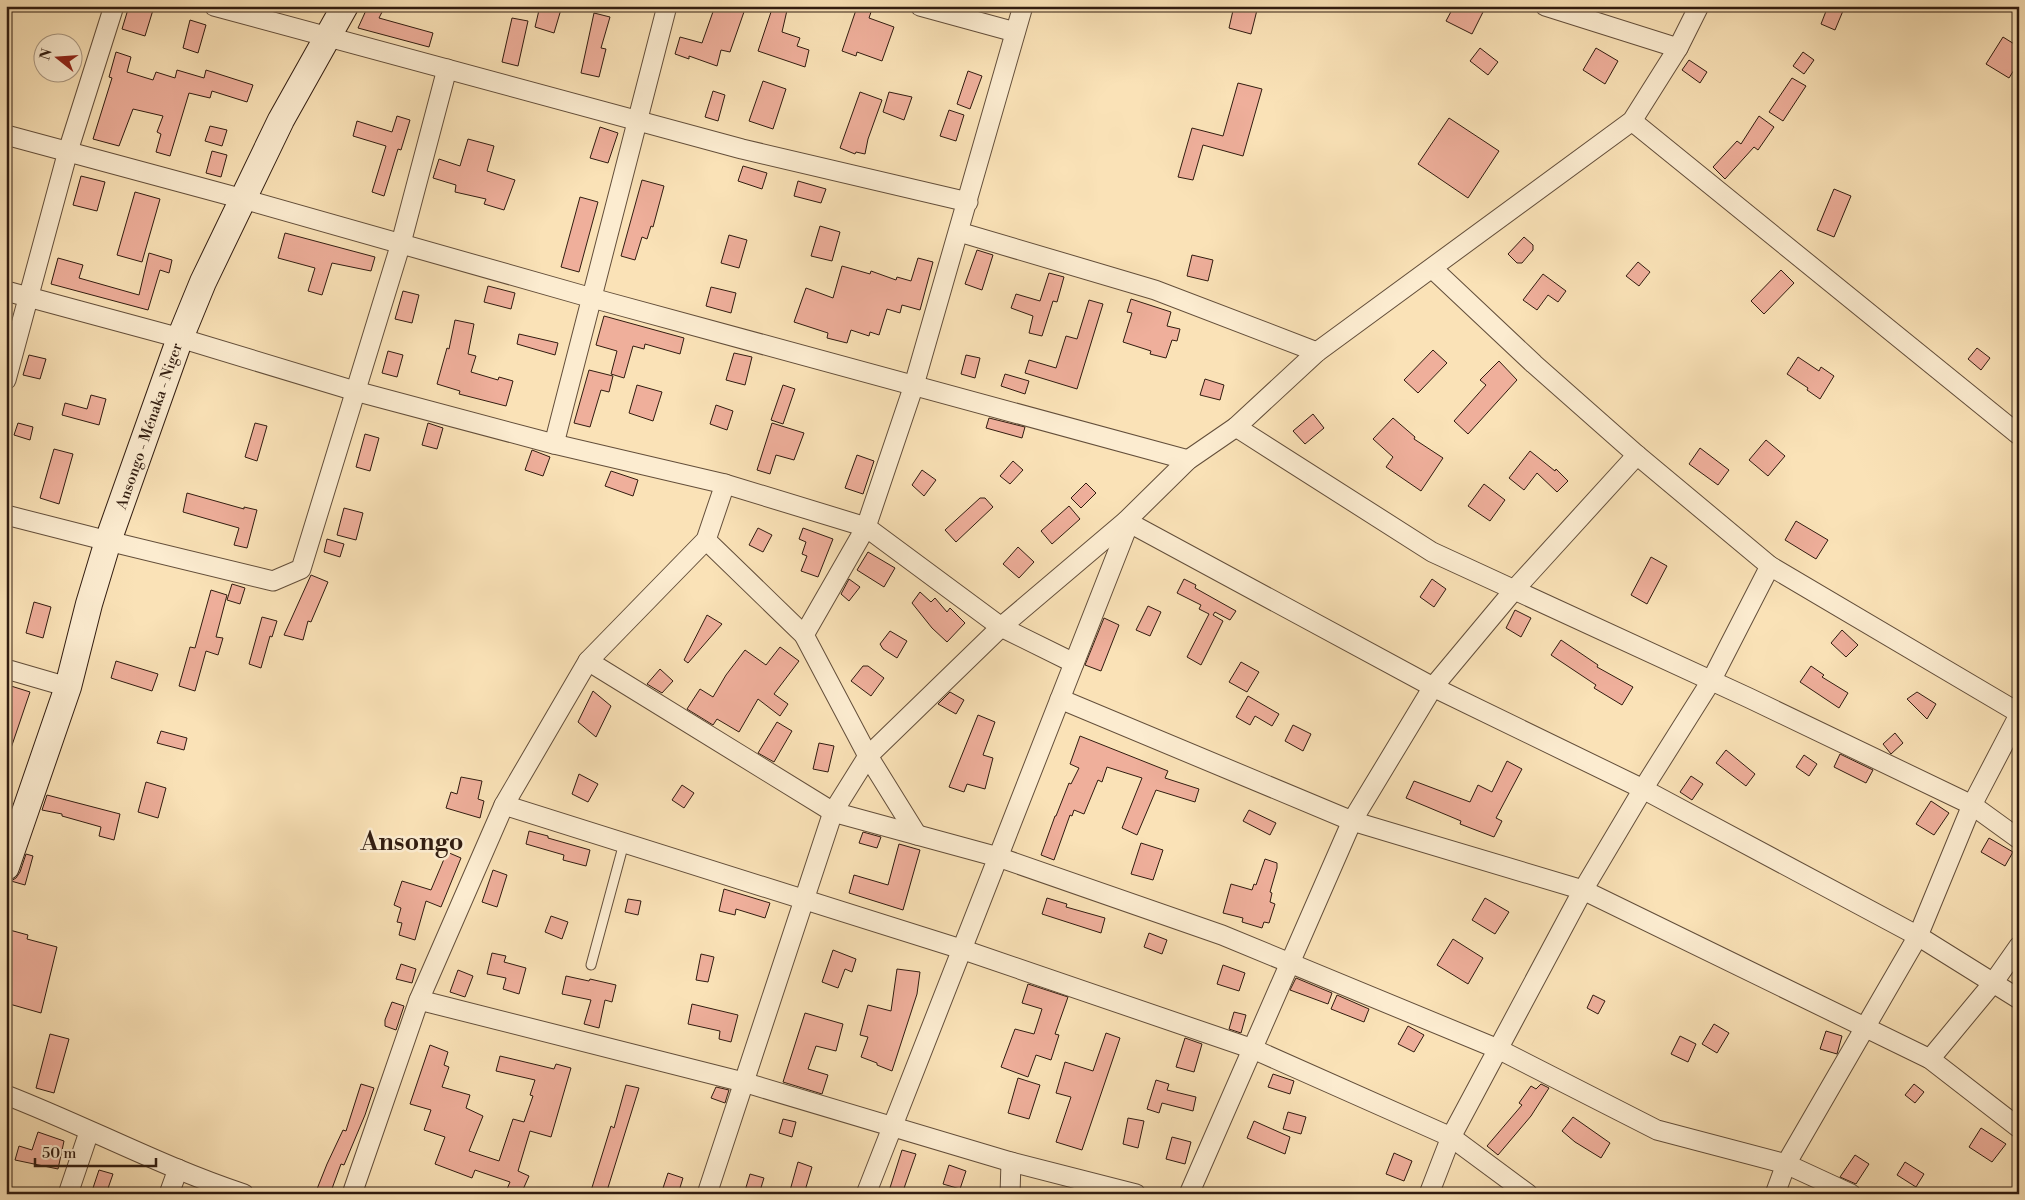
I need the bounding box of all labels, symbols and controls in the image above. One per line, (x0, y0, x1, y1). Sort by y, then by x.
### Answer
north arrow (32, 32, 82, 82)
text: N (36, 47, 57, 62)
street label: Ansongo - Ménaka - Niger (112, 340, 187, 513)
district label: Ansongo (360, 827, 463, 858)
scale bar (35, 1135, 156, 1167)
text: 50 m (42, 1144, 76, 1163)

